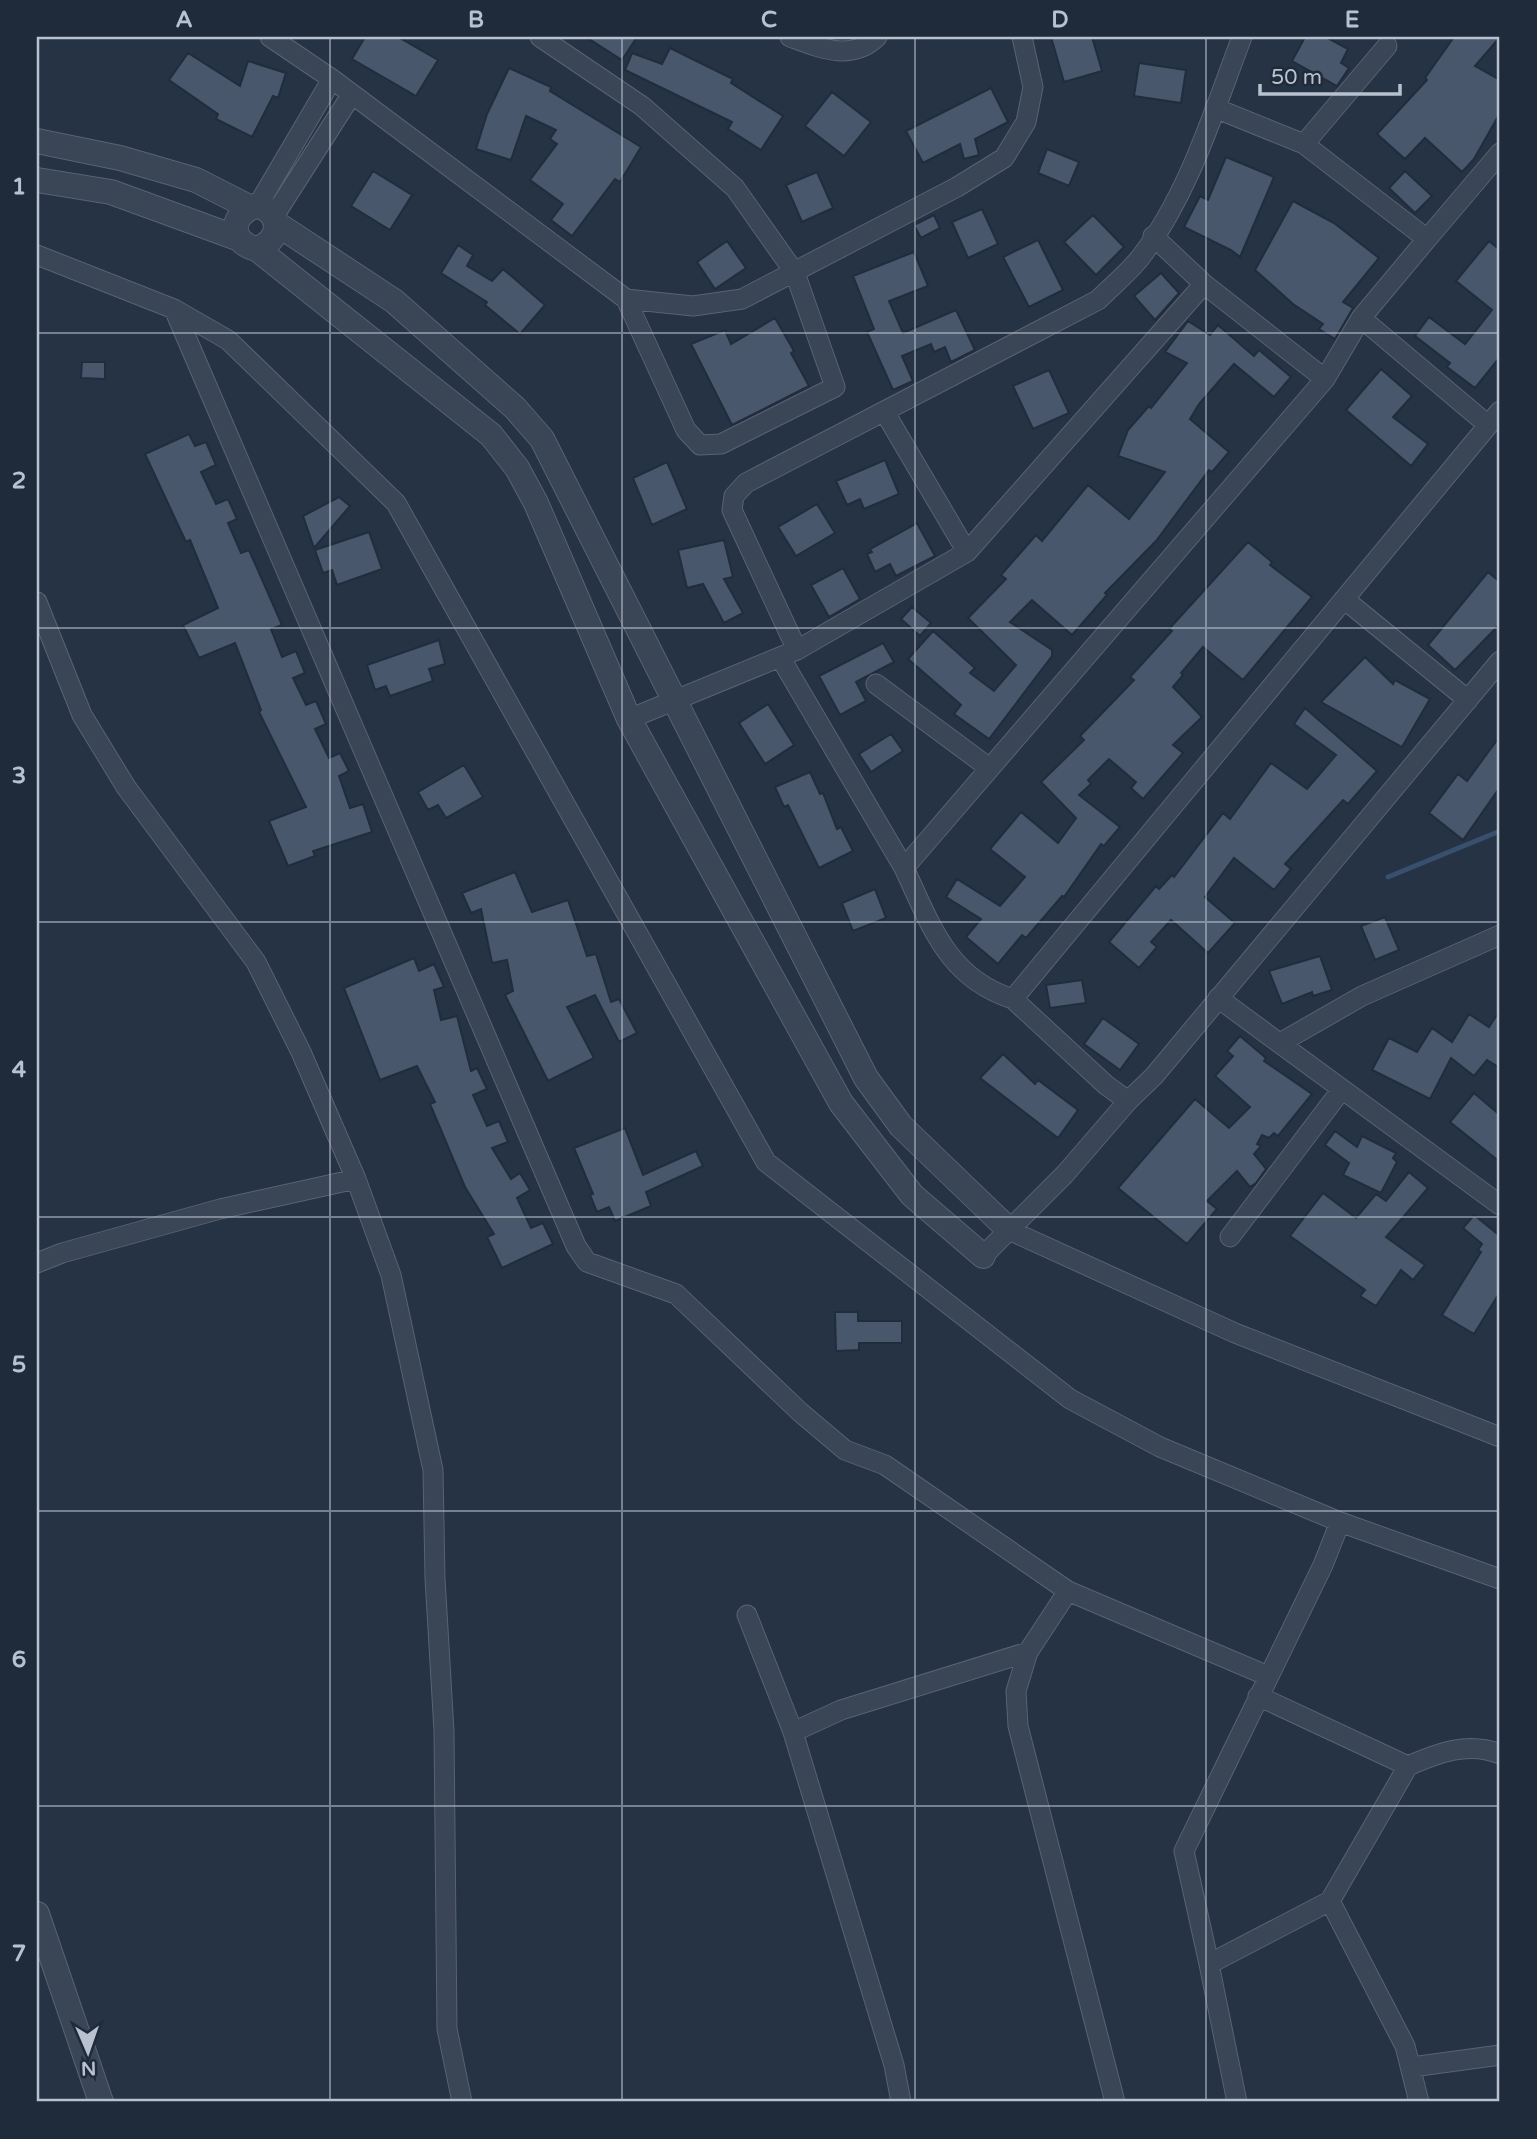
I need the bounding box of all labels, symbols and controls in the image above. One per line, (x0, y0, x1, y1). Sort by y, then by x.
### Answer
text: A (175, 6, 193, 34)
text: B (468, 6, 484, 34)
text: C (761, 6, 777, 34)
text: D (1051, 6, 1069, 34)
text: E (1345, 6, 1359, 34)
scale bar (1260, 52, 1400, 96)
text: 50 m (1271, 65, 1322, 90)
text: 1 (12, 173, 26, 201)
text: 2 (12, 467, 26, 495)
text: 3 (12, 762, 26, 790)
text: 4 (12, 1056, 27, 1084)
text: 5 (12, 1351, 26, 1379)
text: 6 (12, 1646, 26, 1674)
text: 7 (12, 1940, 26, 1968)
north arrow (52, 2016, 122, 2086)
text: N (81, 2057, 97, 2079)

